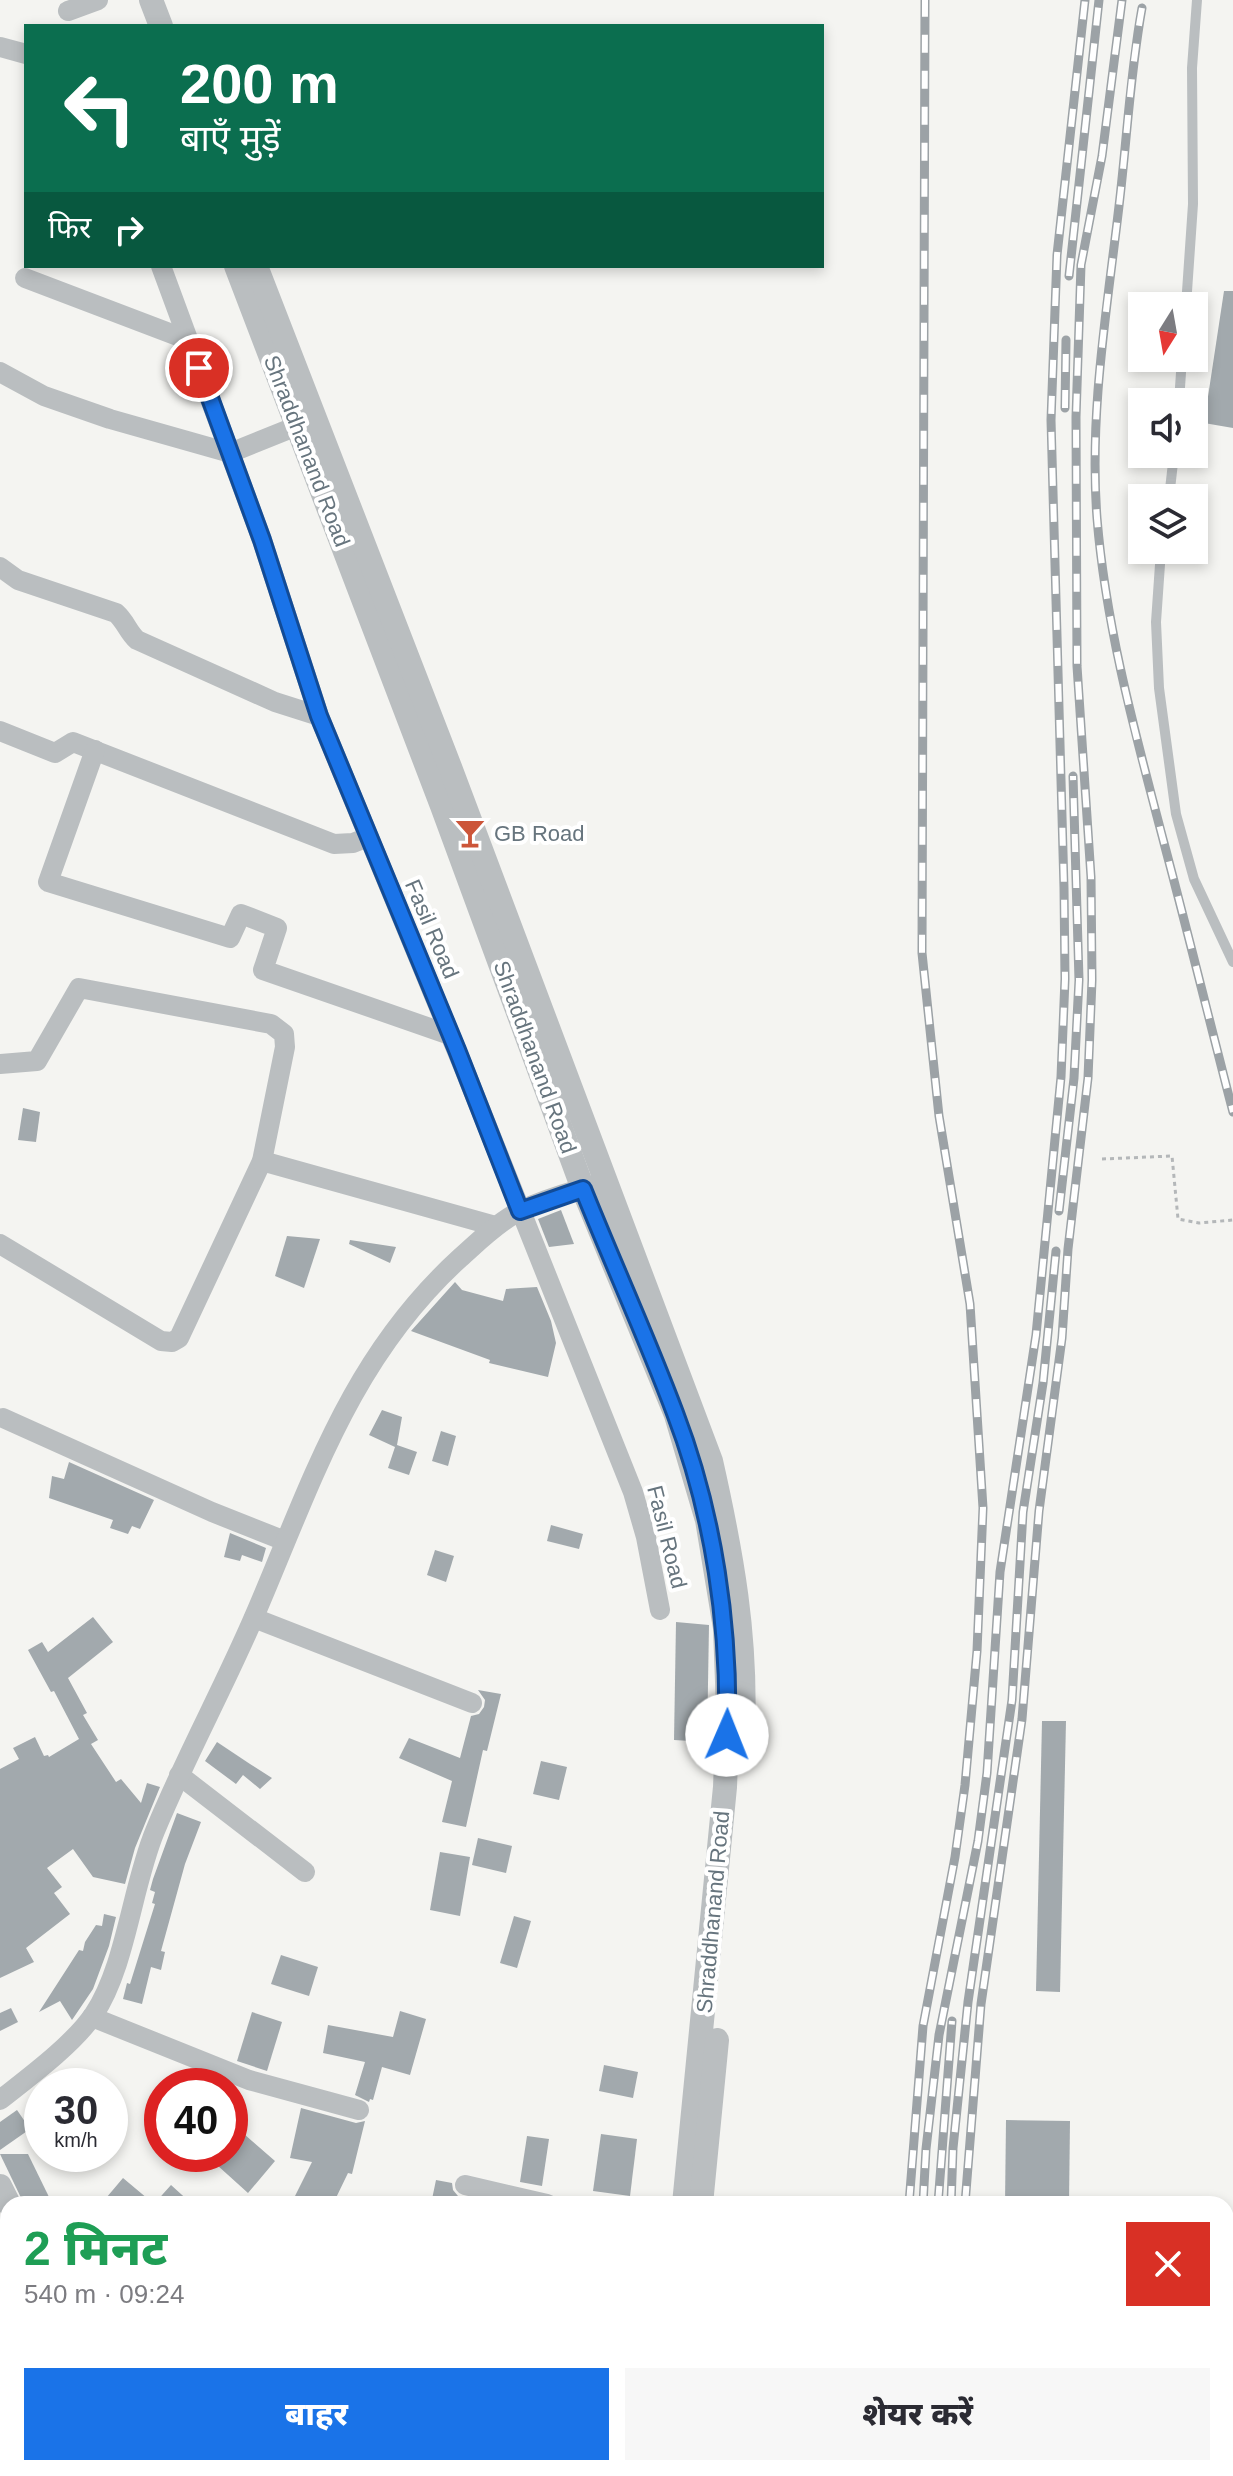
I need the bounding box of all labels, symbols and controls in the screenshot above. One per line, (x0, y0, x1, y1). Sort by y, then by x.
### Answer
text: 200 m (180, 52, 339, 115)
icon: left (48, 56, 152, 160)
text: बाएँ मुड़ें (180, 118, 281, 159)
icon: right (107, 208, 151, 252)
text: फिर (48, 211, 91, 244)
north arrow (1128, 292, 1208, 372)
map controls (1128, 292, 1208, 564)
pin (165, 334, 233, 402)
icon: arrive (177, 346, 221, 390)
street label: Shraddhanand Road (259, 352, 355, 550)
button: sound (1128, 388, 1208, 468)
button: layers (1128, 484, 1208, 564)
bar icon: GB Road (453, 816, 487, 850)
place label: GB Road (494, 821, 585, 846)
street label: Fasil Road (400, 876, 464, 982)
street label: Shraddhanand Road (489, 957, 581, 1157)
street label: Fasil Road (642, 1483, 692, 1591)
position arrow (685, 1693, 769, 1777)
street label: Shraddhanand Road (692, 1810, 734, 2014)
speed limit sign: 40 (144, 2068, 248, 2172)
text: 30 (54, 2088, 98, 2132)
text: km/h (54, 2129, 98, 2151)
text: 2 मिनट (24, 2222, 167, 2275)
button: close (1126, 2222, 1210, 2306)
text: 540 m · 09:24 (24, 2279, 184, 2309)
button: बाहर (24, 2368, 609, 2460)
button: शेयर करें (625, 2368, 1210, 2460)

